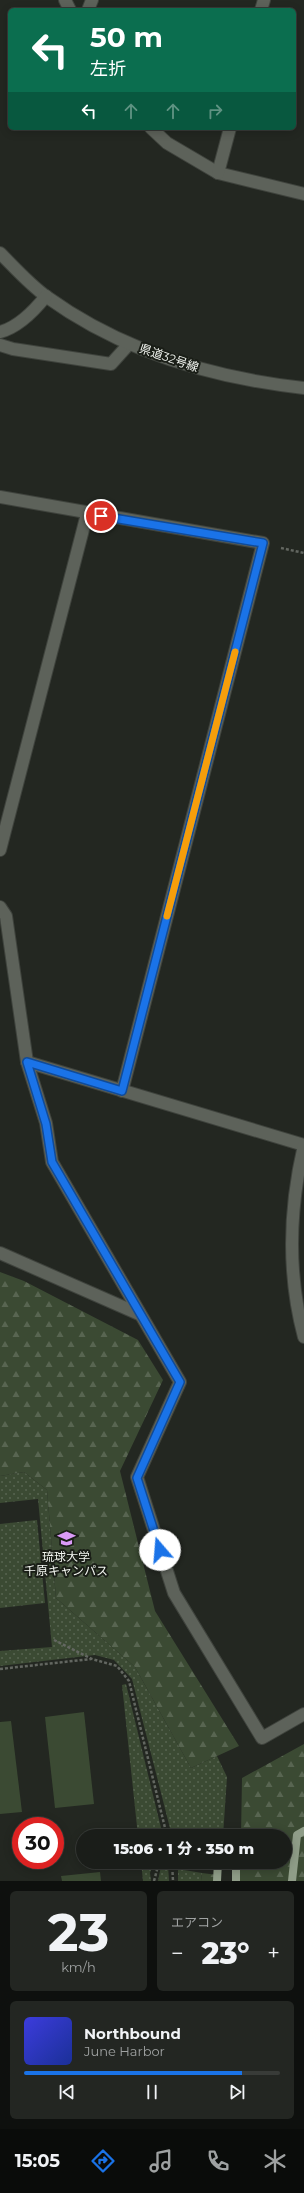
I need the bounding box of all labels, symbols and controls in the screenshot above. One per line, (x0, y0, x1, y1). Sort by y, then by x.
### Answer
text: 50 m (90, 20, 163, 54)
icon: left (24, 24, 76, 76)
text: 左折 (90, 58, 126, 80)
icon: left (78, 100, 100, 122)
icon: ahead (120, 100, 142, 122)
icon: ahead (162, 100, 184, 122)
icon: right (204, 100, 226, 122)
street label: 県道32号線 (138, 340, 201, 375)
pin (84, 499, 118, 533)
icon: arrive (90, 505, 112, 527)
school or university icon: 琉球大学 千原キャンパス (56, 1528, 76, 1548)
position arrow (139, 1529, 181, 1571)
place label: 琉球大学 千原キャンパス (24, 1549, 108, 1578)
speed limit sign: 30 (12, 1817, 64, 1869)
text: 15:06 · 1 分 · 350 m (114, 1839, 254, 1858)
text: 23 (48, 1901, 109, 1964)
text: エアコン (171, 1914, 223, 1930)
text: 23° (201, 1935, 250, 1972)
text: − (171, 1940, 184, 1967)
text: + (267, 1940, 280, 1967)
text: km/h (61, 1959, 96, 1975)
text: Northbound (84, 2024, 181, 2043)
text: June Harbor (84, 2043, 165, 2059)
icon: previous (56, 2081, 78, 2103)
icon: pause (141, 2081, 163, 2103)
icon: next (226, 2081, 248, 2103)
icon: directions (89, 2147, 117, 2175)
icon: music (147, 2147, 175, 2175)
icon: phone (204, 2147, 232, 2175)
icon: climate (261, 2147, 289, 2175)
text: 15:05 (15, 2150, 60, 2172)

